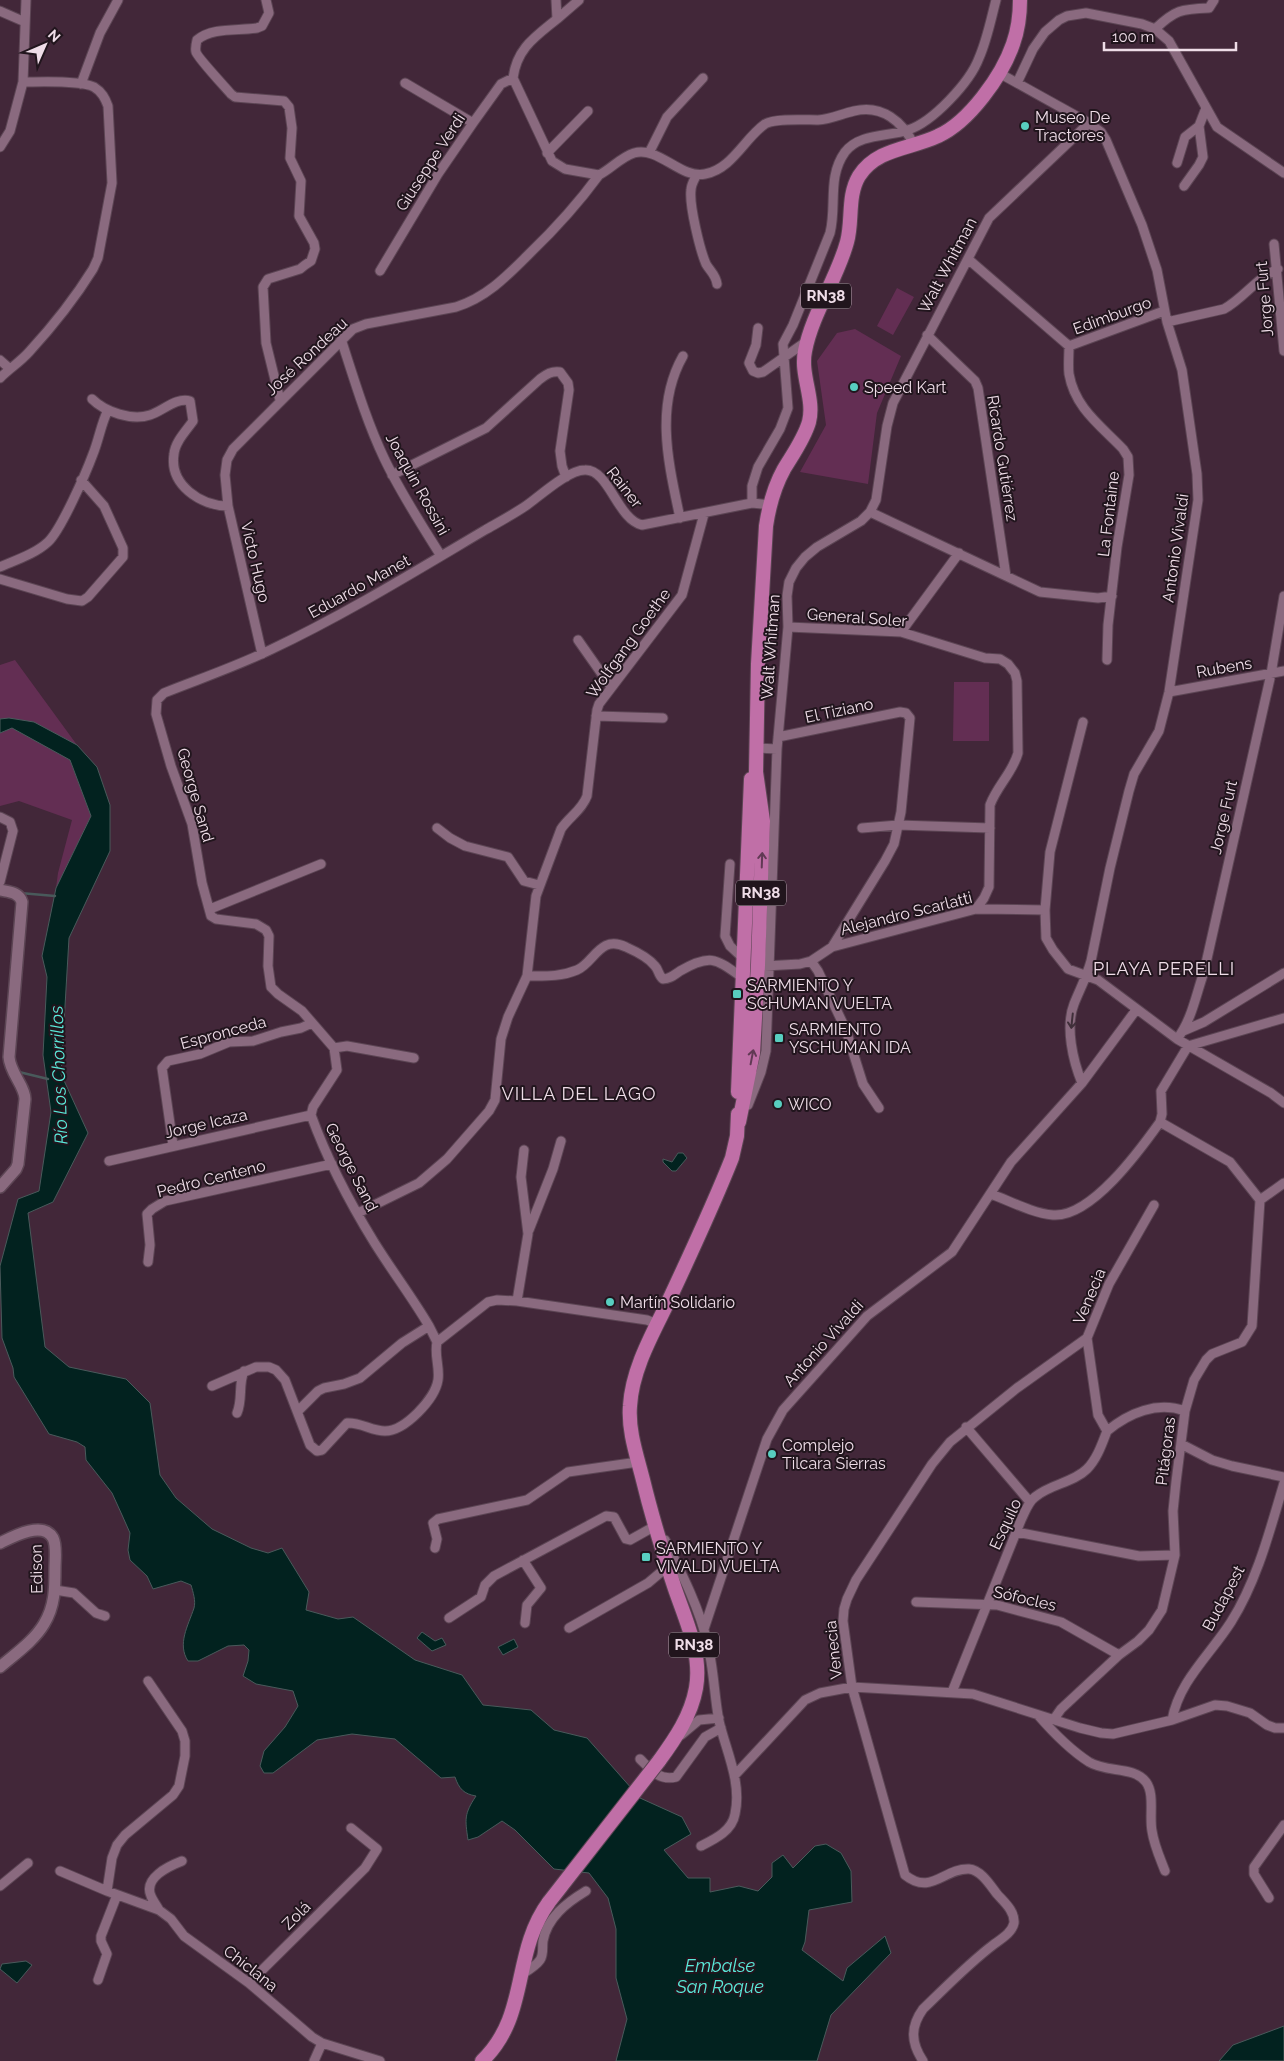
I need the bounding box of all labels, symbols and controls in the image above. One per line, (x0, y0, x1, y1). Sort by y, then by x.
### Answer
north arrow (20, 20, 70, 70)
scale bar (1104, 20, 1236, 52)
text: N (45, 26, 64, 45)
text: 100 m (1112, 28, 1154, 46)
place label: Museo De Tractores (1035, 108, 1110, 145)
street label: Giuseppe Verdi (392, 110, 469, 215)
marker: Museo De Tractores (1019, 120, 1031, 132)
street label: Walt Whitman (914, 214, 981, 316)
street label: Jorge Furt (1252, 260, 1277, 337)
road number: RN38 (801, 284, 851, 308)
street label: Edimburgo (1070, 293, 1154, 338)
street label: José Rondeau (262, 314, 351, 399)
place label: Speed Kart (864, 378, 947, 397)
marker: Speed Kart (848, 381, 860, 393)
street label: Ricardo Gutiérrez (983, 394, 1022, 523)
street label: Joaquin Rossini (382, 430, 453, 539)
street label: Rainer (603, 463, 647, 512)
street label: La Fontaine (1094, 470, 1123, 558)
street label: Antonio Vivaldi (1158, 492, 1193, 604)
street label: Victo Hugo (237, 520, 274, 605)
street label: Eduardo Manet (305, 550, 414, 622)
street label: Wolfgang Goethe (582, 585, 675, 702)
street label: Walt Whitman (757, 594, 784, 700)
street label: General Soler (806, 605, 908, 631)
street label: Rubens (1195, 653, 1254, 682)
street label: El Tiziano (803, 694, 875, 727)
street label: George Sand (173, 746, 218, 844)
street label: Jorge Furt (1206, 778, 1241, 856)
one-way arrow (757, 852, 767, 868)
road number: RN38 (736, 880, 786, 906)
street label: Alejandro Scarlatti (838, 888, 974, 939)
district label: PLAYA PERELLI (1093, 958, 1235, 979)
place label: SARMIENTO Y SCHUMAN VUELTA (747, 976, 892, 1013)
marker: SARMIENTO Y SCHUMAN VUELTA (731, 988, 743, 1000)
water label: Río Los Chorrillos (46, 1005, 71, 1145)
street label: Espronceda (178, 1012, 268, 1053)
one-way arrow (1067, 1013, 1077, 1029)
place label: SARMIENTO YSCHUMAN IDA (789, 1020, 911, 1057)
marker: SARMIENTO YSCHUMAN IDA (773, 1032, 785, 1044)
one-way arrow (748, 1049, 757, 1065)
district label: VILLA DEL LAGO (502, 1083, 656, 1104)
place label: WICO (788, 1095, 832, 1114)
marker: WICO (772, 1098, 784, 1110)
street label: Jorge Icaza (163, 1105, 249, 1142)
street label: George Sand (321, 1120, 382, 1215)
street label: Pedro Centeno (155, 1156, 267, 1201)
street label: Venecia (1069, 1265, 1110, 1327)
place label: Martín Solidario (620, 1293, 735, 1312)
marker: Martín Solidario (604, 1296, 616, 1308)
street label: Antonio Vivaldi (780, 1296, 867, 1391)
street label: Pitágoras (1152, 1415, 1179, 1486)
place label: Complejo Tilcara Sierras (782, 1436, 886, 1473)
marker: Complejo Tilcara Sierras (766, 1448, 778, 1460)
street label: Esquilo (985, 1496, 1026, 1553)
place label: SARMIENTO Y VIVALDI VUELTA (656, 1539, 780, 1576)
street label: Edison (27, 1544, 46, 1594)
marker: SARMIENTO Y VIVALDI VUELTA (640, 1551, 652, 1563)
street label: Budapest (1198, 1562, 1249, 1634)
street label: Sófocles (992, 1582, 1058, 1615)
street label: Venecia (821, 1620, 846, 1680)
road number: RN38 (669, 1632, 719, 1658)
street label: Zolá (278, 1897, 315, 1934)
street label: Chiclana (220, 1941, 282, 1995)
water label: Embalse San Roque (675, 1955, 764, 1997)

